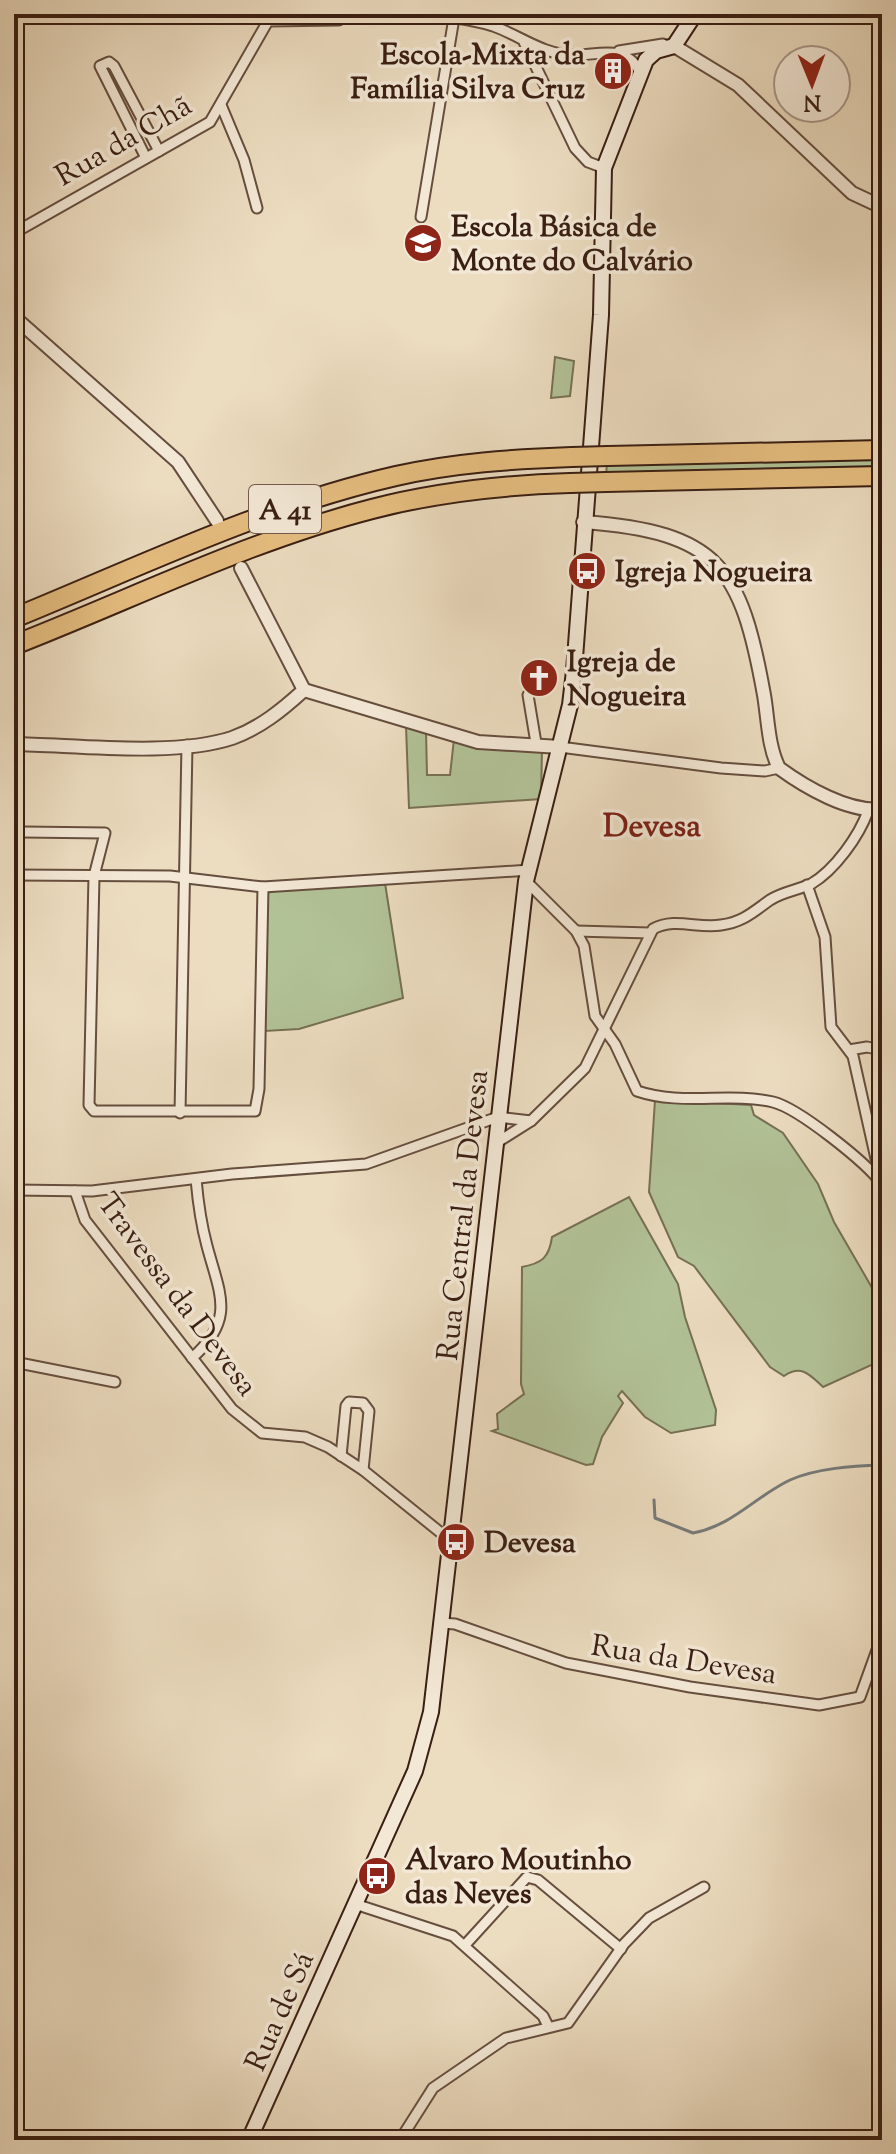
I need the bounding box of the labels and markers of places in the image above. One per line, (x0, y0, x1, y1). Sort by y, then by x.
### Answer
place label: Escola-Mixta da Família Silva Cruz (351, 35, 585, 112)
building icon: Escola-Mixta da Família Silva Cruz (592, 50, 634, 92)
place label: Escola Básica de Monte do Calvário (451, 207, 693, 284)
school or university icon: Escola Básica de Monte do Calvário (402, 222, 444, 264)
bus stop icon: Igreja Nogueira (566, 550, 608, 592)
place label: Igreja Nogueira (615, 552, 813, 595)
place label: Igreja de Nogueira (567, 642, 686, 719)
church icon: Igreja de Nogueira (518, 657, 560, 699)
bus stop icon: Devesa (435, 1521, 477, 1563)
place label: Devesa (484, 1523, 576, 1566)
place label: Alvaro Moutinho das Neves (405, 1840, 632, 1917)
bus stop icon: Alvaro Moutinho das Neves (356, 1855, 398, 1897)

